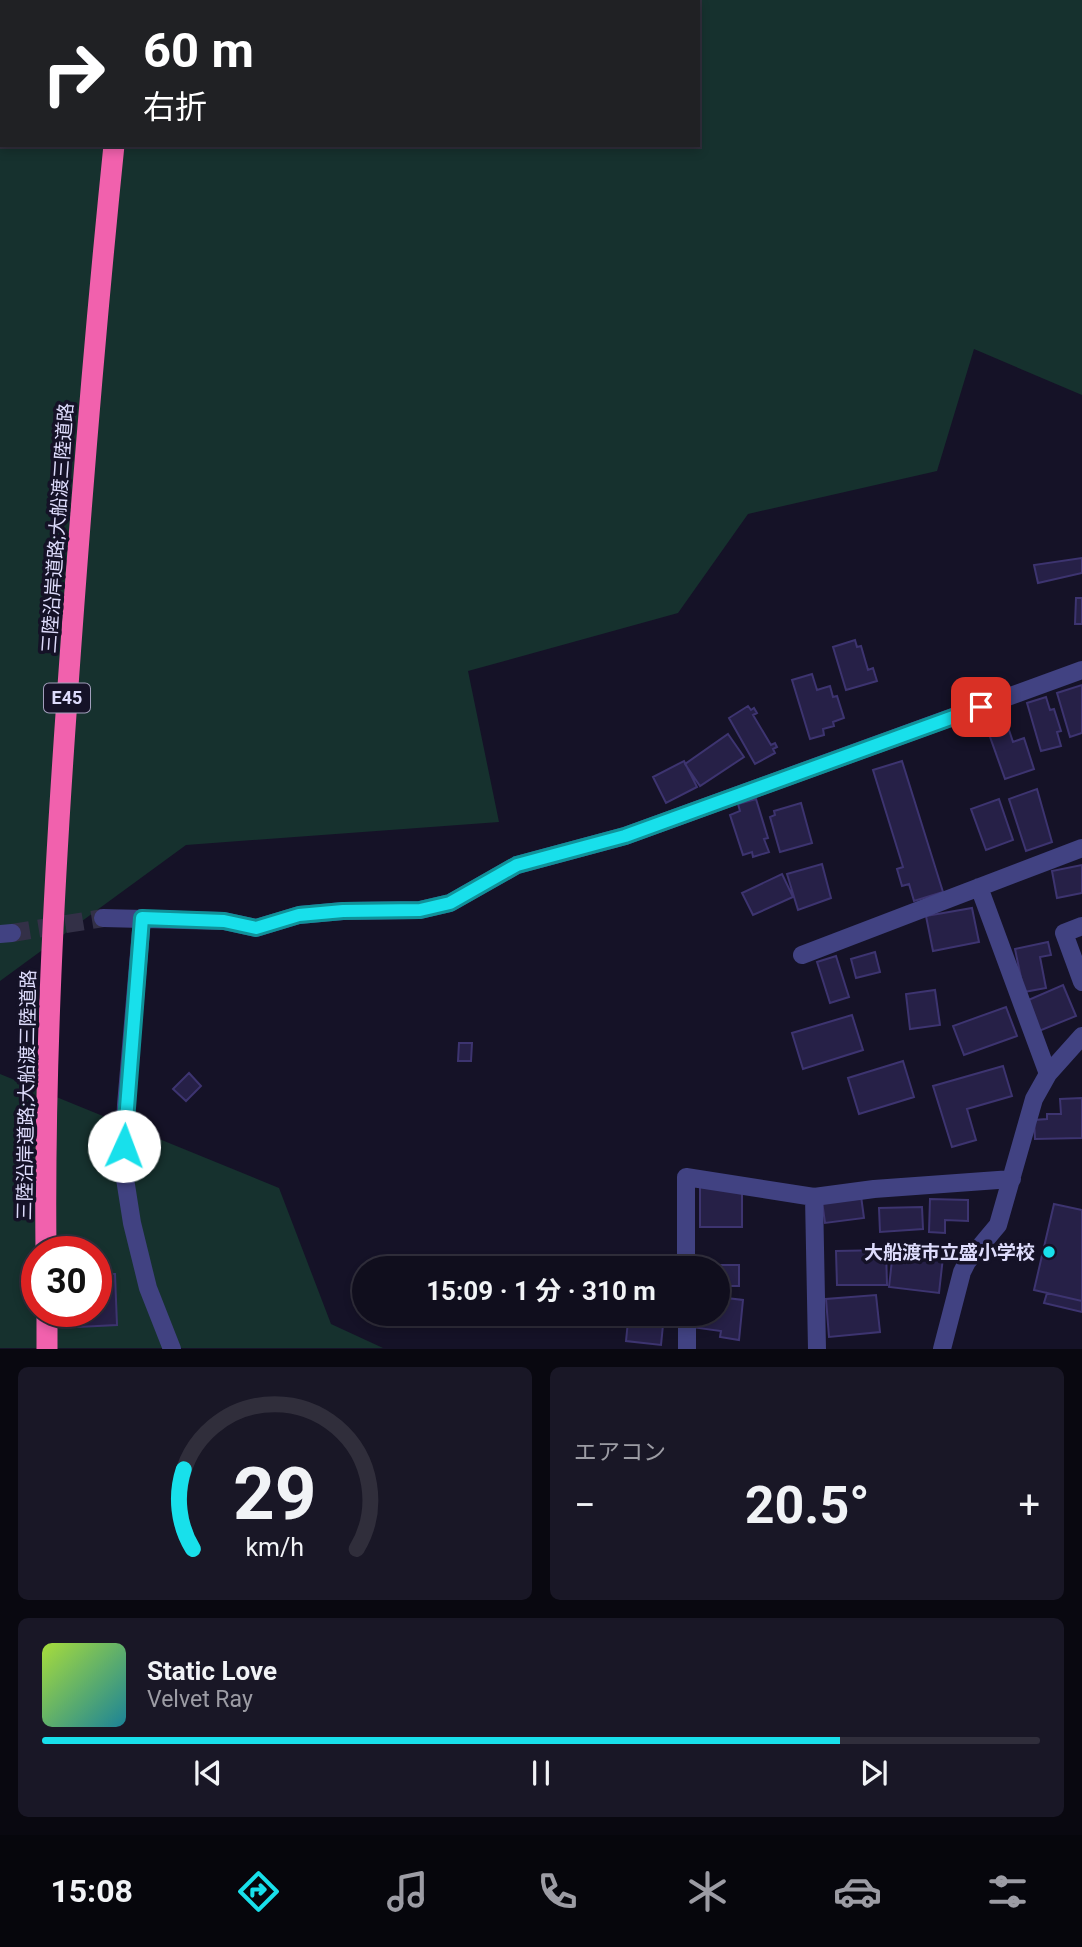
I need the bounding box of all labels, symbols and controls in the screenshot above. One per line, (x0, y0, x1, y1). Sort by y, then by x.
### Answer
text: 60 m (143, 22, 254, 79)
icon: right (28, 28, 119, 119)
text: 右折 (143, 88, 207, 126)
street label: 三陸沿岸道路;大船渡三陸道路 (37, 402, 78, 654)
pin (951, 677, 1011, 737)
road number: E45 (44, 684, 90, 712)
icon: arrive (962, 688, 1000, 726)
street label: 三陸沿岸道路;大船渡三陸道路 (13, 969, 40, 1221)
position arrow (87, 1109, 161, 1183)
speed limit sign: 30 (21, 1236, 112, 1327)
place label: 大船渡市立盛小学校 (864, 1241, 1035, 1264)
marker: 大船渡市立盛小学校 (1041, 1244, 1057, 1260)
text: 15:09 · 1 分 · 310 m (426, 1276, 656, 1306)
text: エアコン (574, 1439, 666, 1466)
text: 29 (233, 1452, 317, 1538)
text: 20.5° (745, 1475, 870, 1536)
text: − (574, 1483, 596, 1527)
text: + (1018, 1483, 1040, 1527)
text: km/h (246, 1533, 304, 1562)
text: Static Love (147, 1656, 277, 1686)
text: Velvet Ray (147, 1686, 253, 1713)
icon: previous (189, 1754, 227, 1792)
icon: pause (522, 1754, 560, 1792)
icon: next (855, 1754, 893, 1792)
icon: directions (234, 1867, 283, 1916)
icon: music (383, 1867, 432, 1916)
icon: phone (533, 1867, 582, 1916)
icon: climate (683, 1867, 732, 1916)
icon: car (833, 1867, 882, 1916)
icon: filters (983, 1867, 1032, 1916)
text: 15:08 (50, 1872, 133, 1910)

